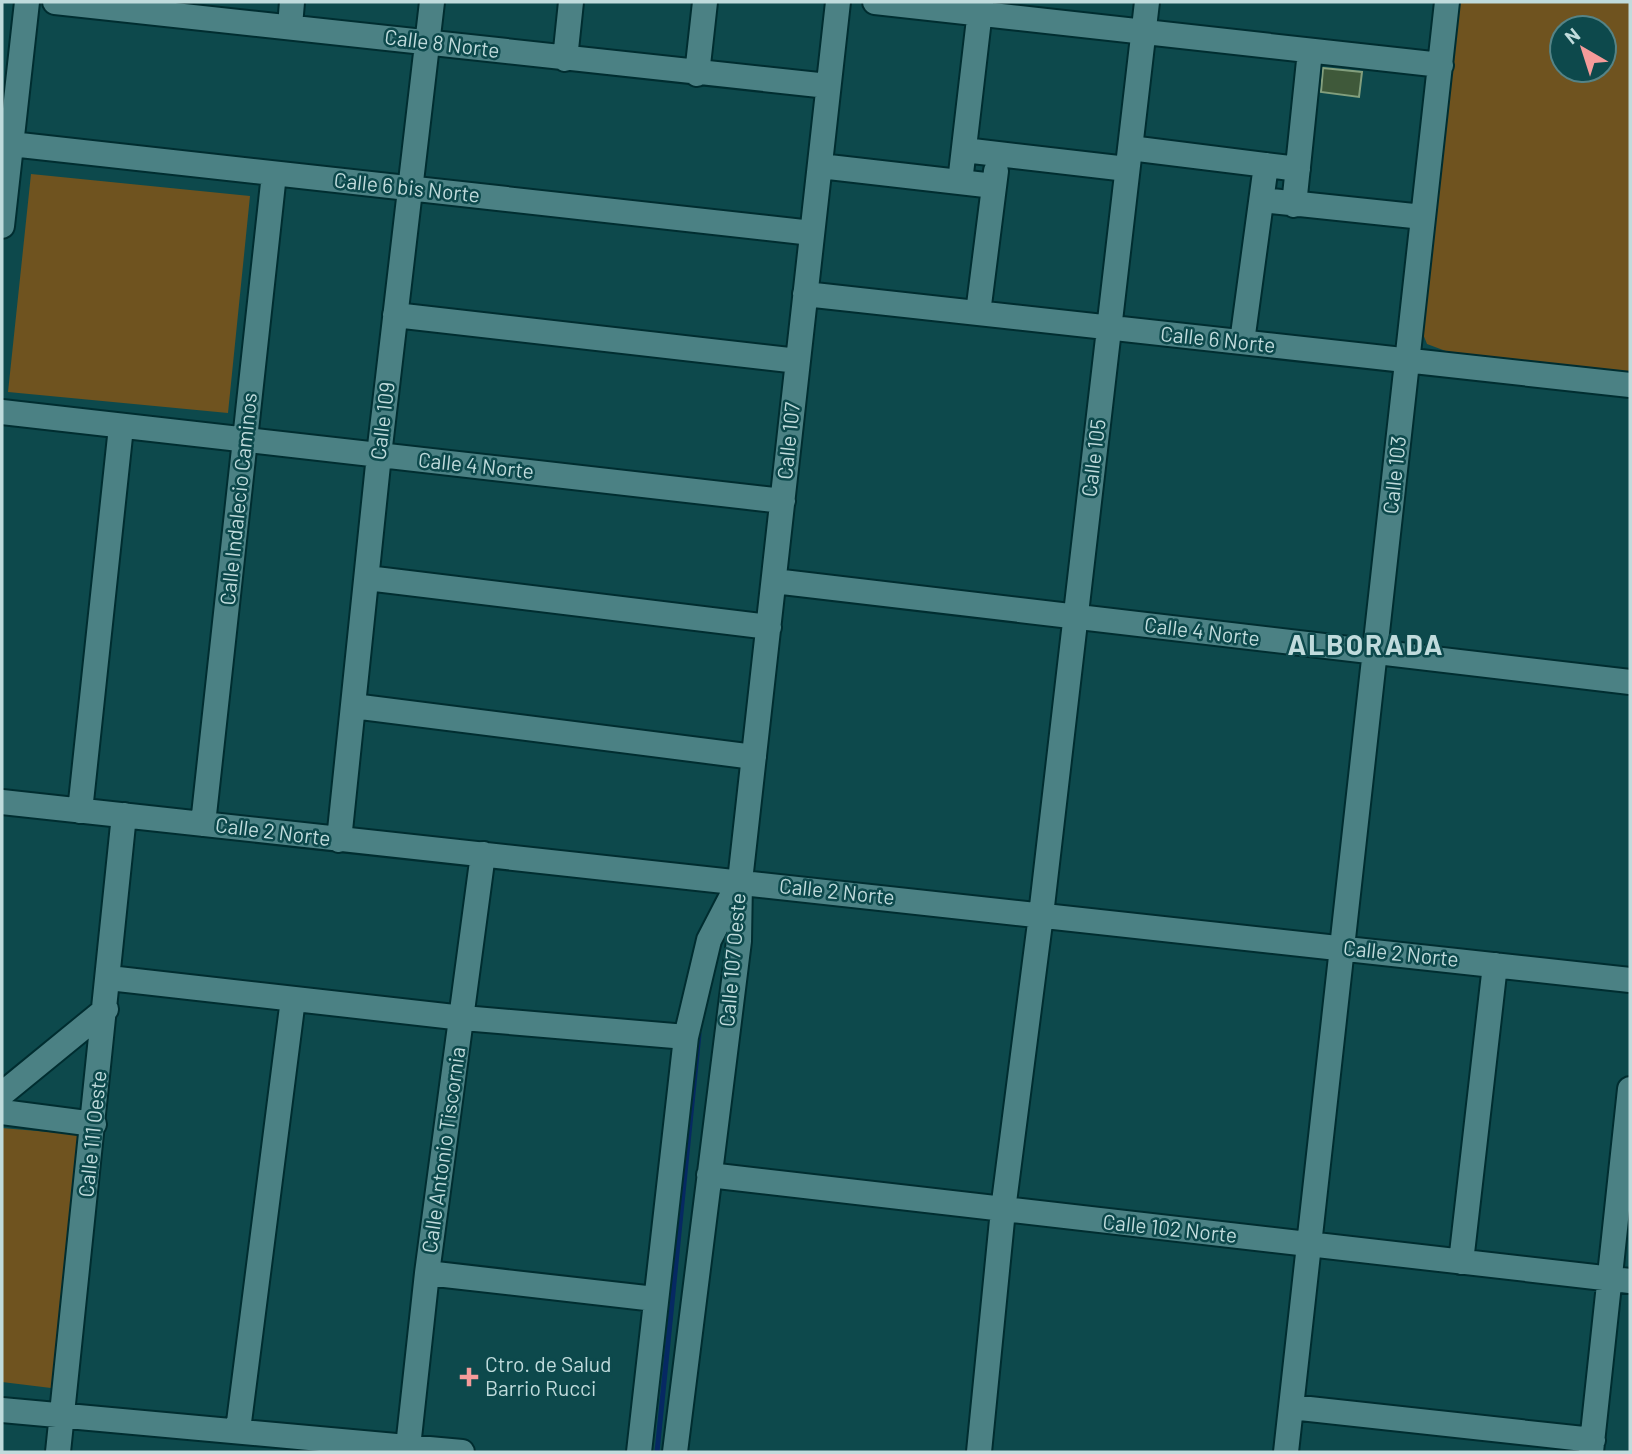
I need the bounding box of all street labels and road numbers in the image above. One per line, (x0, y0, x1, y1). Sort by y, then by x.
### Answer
street label: Calle 8 Norte (383, 23, 501, 62)
street label: Calle 6 bis Norte (333, 166, 481, 207)
street label: Calle 6 Norte (1159, 320, 1277, 357)
street label: Calle 109 (364, 380, 399, 461)
street label: Calle Indalecio Caminos (214, 391, 261, 607)
street label: Calle 107 (771, 401, 804, 481)
street label: Calle 105 (1075, 417, 1110, 498)
street label: Calle 103 (1377, 435, 1410, 515)
street label: Calle 4 Norte (417, 446, 535, 483)
street label: Calle 4 Norte (1143, 611, 1261, 650)
street label: Calle 2 Norte (214, 811, 332, 850)
street label: Calle 2 Norte (778, 872, 896, 909)
street label: Calle 107 Oeste (713, 892, 750, 1028)
street label: Calle 2 Norte (1342, 934, 1460, 971)
street label: Calle Antonio Tiscornia (416, 1045, 469, 1255)
street label: Calle 111 Oeste (72, 1069, 111, 1199)
street label: Calle 102 Norte (1102, 1208, 1239, 1247)

